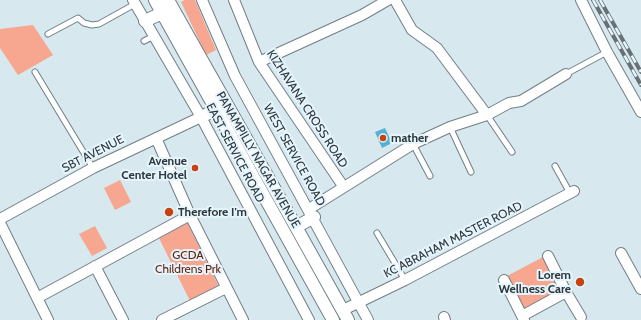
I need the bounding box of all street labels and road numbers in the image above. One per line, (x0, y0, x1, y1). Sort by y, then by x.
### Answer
street label: KIZHAVANA CROSS ROAD (264, 47, 350, 171)
street label: PANAMPILLY NAGAR AVENUE (213, 89, 303, 231)
street label: EAST SERVICE ROAD (203, 101, 267, 205)
street label: WEST SERVICE ROAD (260, 101, 328, 209)
street label: SBT AVENUE (60, 132, 126, 176)
street label: KC ABRAHAM MASTER ROAD (381, 199, 525, 281)

